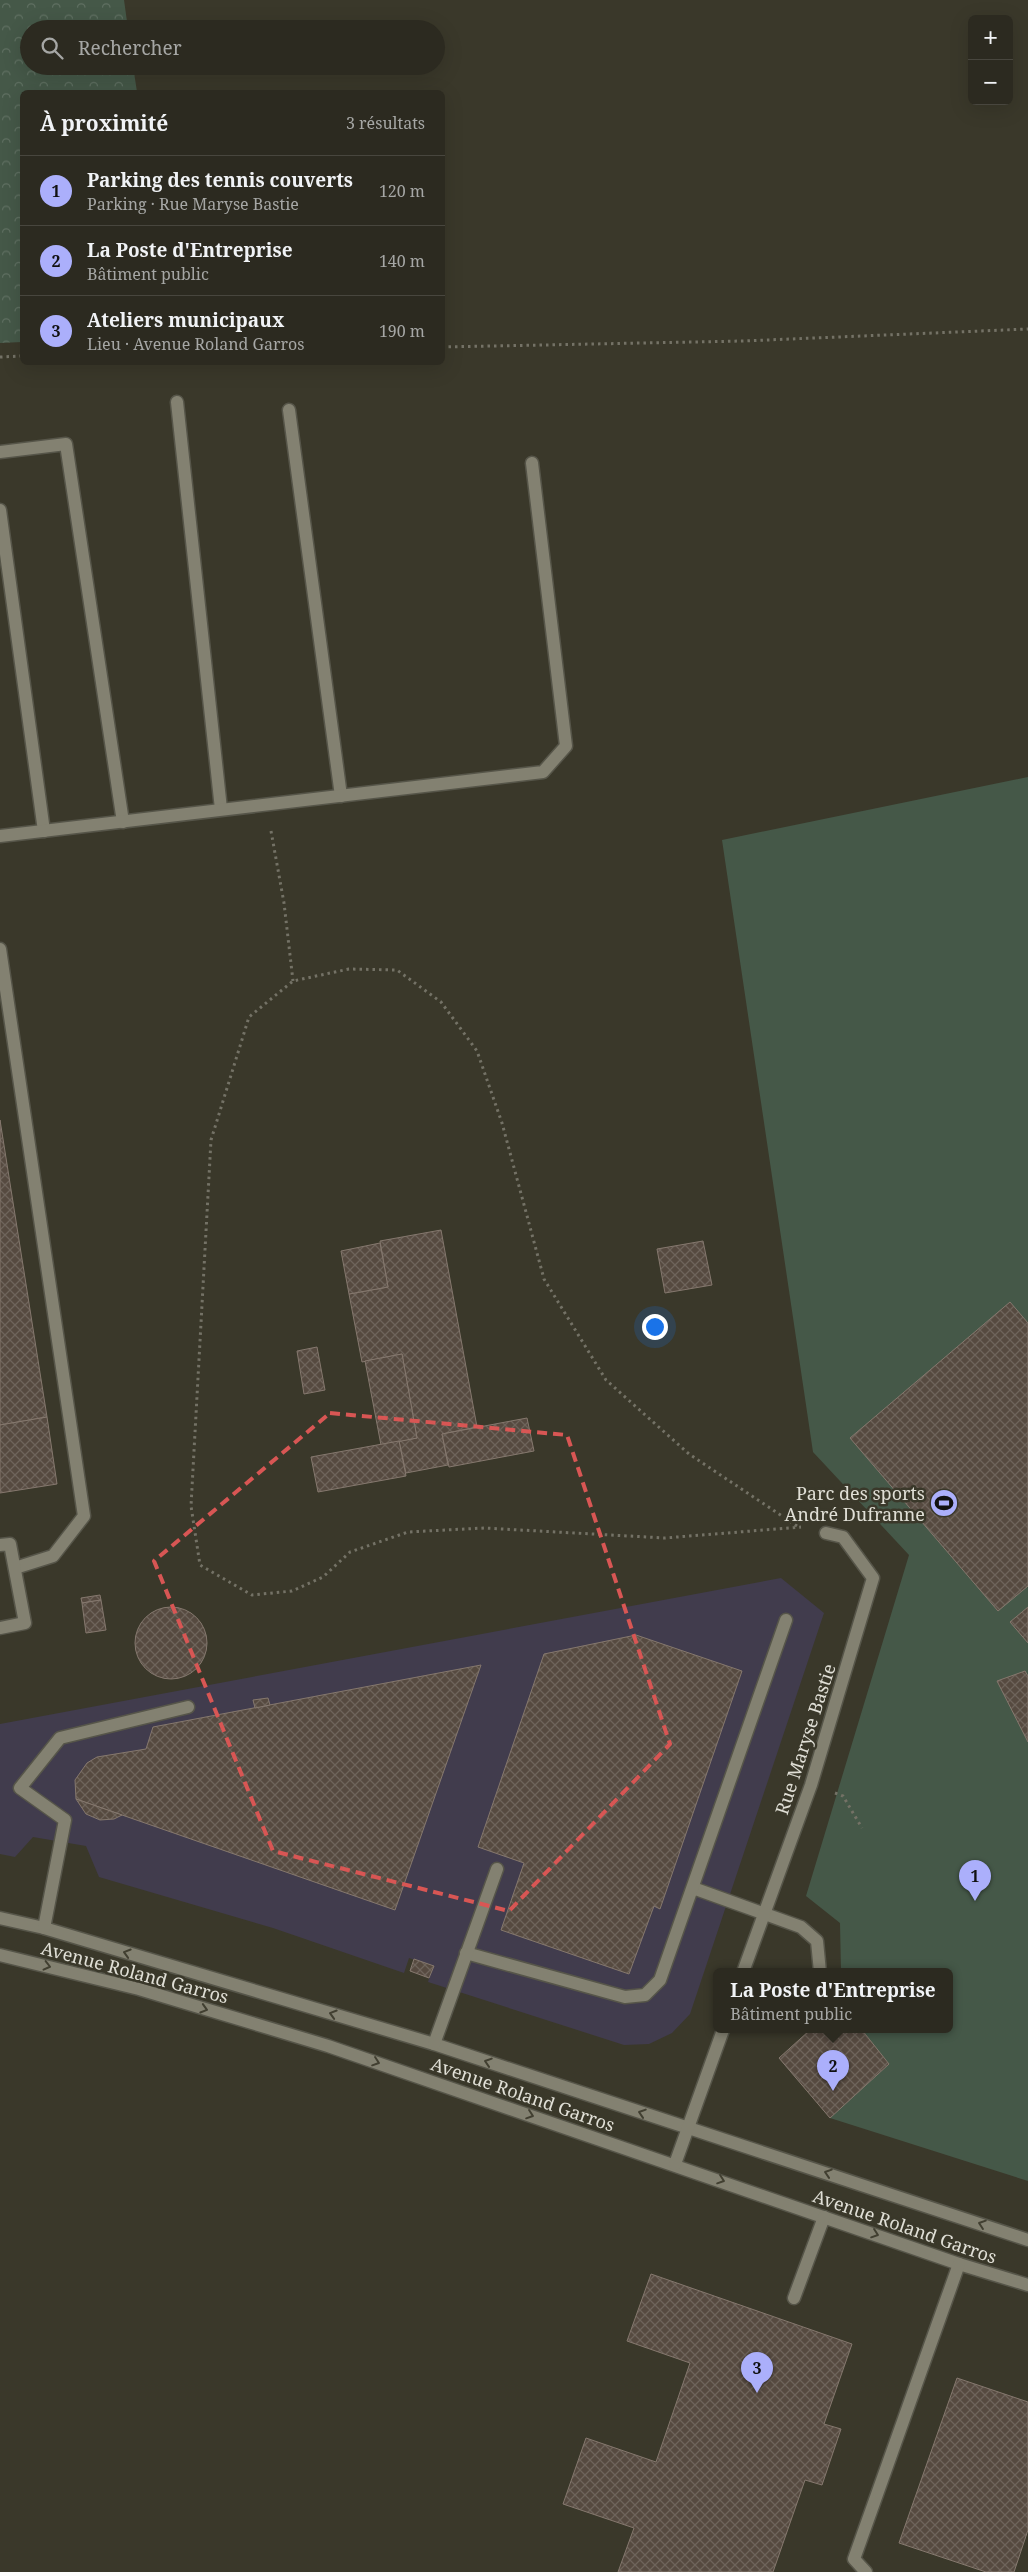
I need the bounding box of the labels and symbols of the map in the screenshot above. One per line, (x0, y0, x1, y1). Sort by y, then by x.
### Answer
your location (642, 1314, 668, 1340)
place label: Parc des sports André Dufranne (785, 1481, 925, 1526)
sports icon: Parc des sports André Dufranne (929, 1488, 959, 1518)
street label: Rue Maryse Bastie (769, 1660, 841, 1818)
pin: 1 (959, 1860, 991, 1901)
street label: Avenue Roland Garros (39, 1935, 231, 2009)
one-way arrow (123, 1948, 131, 1958)
one-way arrow (43, 1960, 52, 1971)
one-way arrow (200, 2003, 208, 2013)
one-way arrow (329, 2010, 337, 2020)
pin: 2 (817, 2050, 849, 2091)
street label: Avenue Roland Garros (428, 2051, 618, 2137)
one-way arrow (371, 2056, 380, 2066)
one-way arrow (484, 2058, 493, 2068)
one-way arrow (525, 2109, 534, 2119)
one-way arrow (639, 2109, 647, 2119)
one-way arrow (824, 2169, 832, 2179)
one-way arrow (717, 2175, 725, 2185)
street label: Avenue Roland Garros (810, 2183, 1000, 2269)
one-way arrow (978, 2220, 987, 2230)
one-way arrow (870, 2228, 878, 2238)
pin: 3 (741, 2352, 773, 2393)

